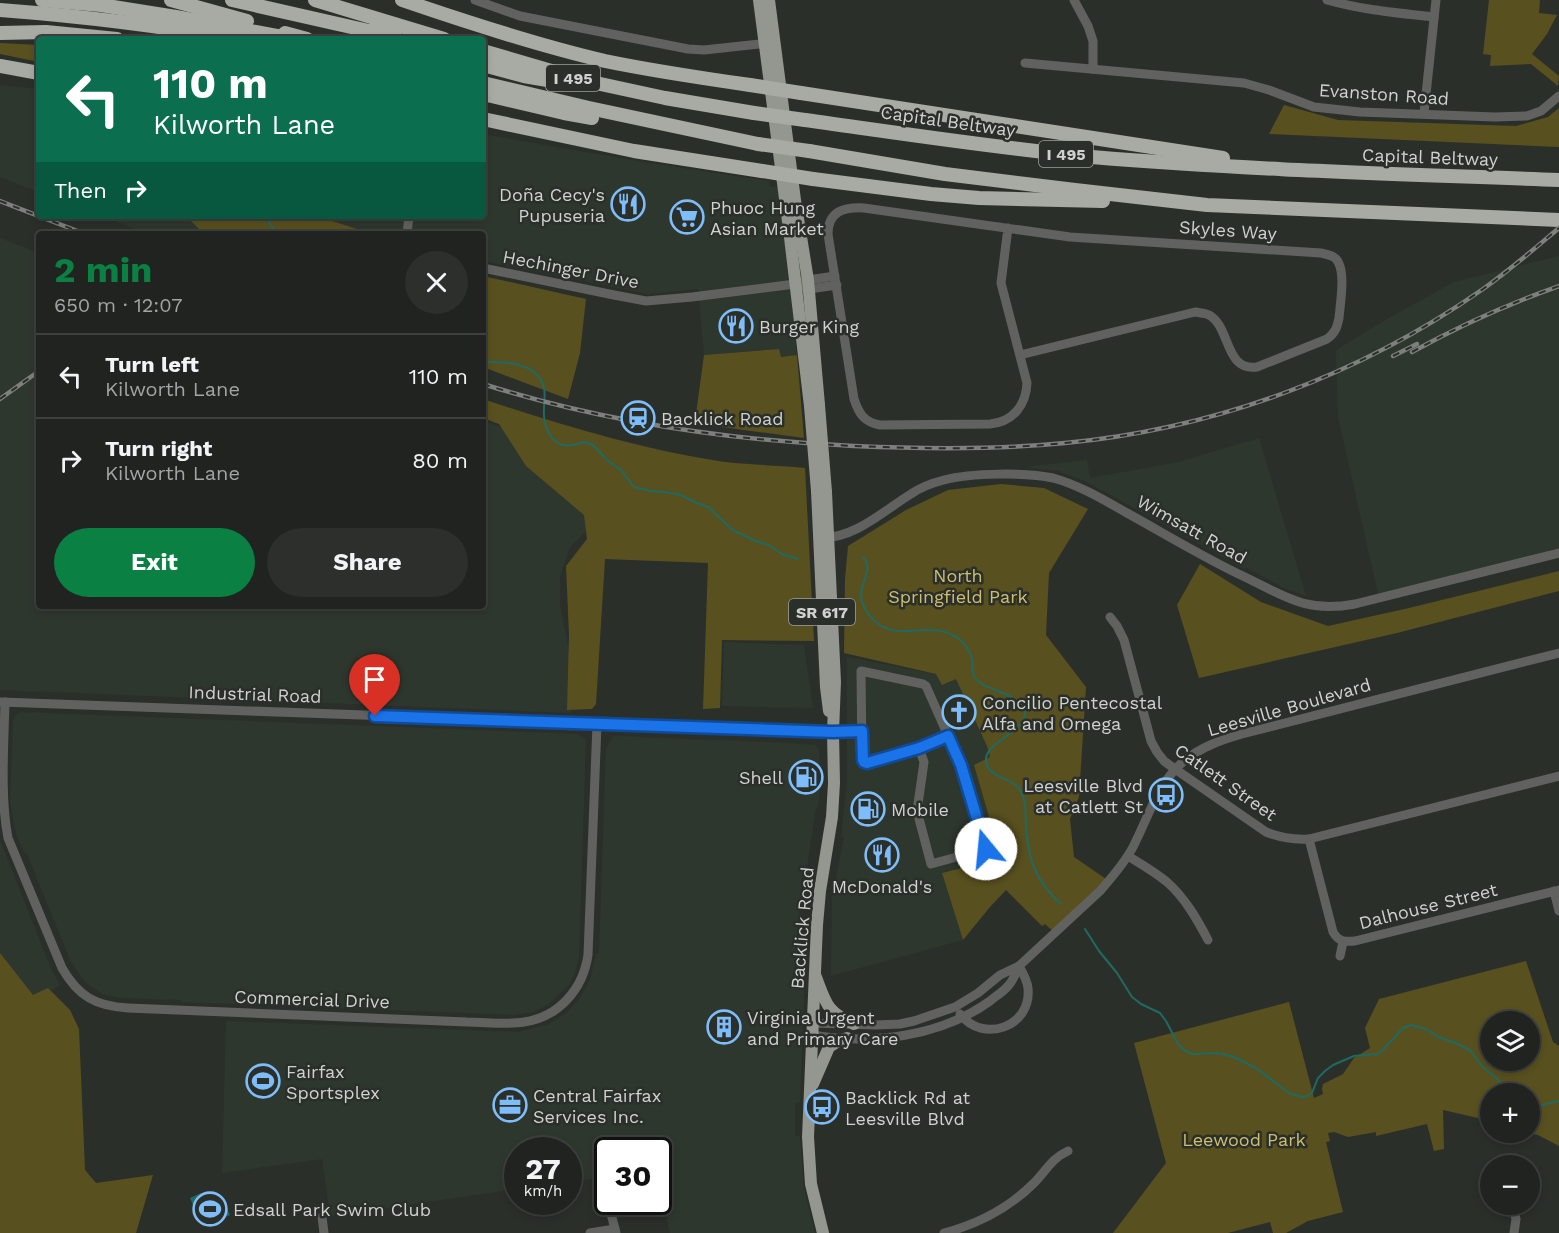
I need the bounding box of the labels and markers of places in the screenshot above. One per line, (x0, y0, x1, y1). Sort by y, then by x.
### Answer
place label: Doña Cecy's Pupuseria (499, 184, 605, 226)
restaurant icon: Doña Cecy's Pupuseria (610, 186, 646, 222)
place label: Phuoc Hung Asian Market (710, 197, 824, 239)
supermarket icon: Phuoc Hung Asian Market (669, 199, 705, 235)
restaurant icon: Burger King (718, 308, 754, 344)
place label: Burger King (759, 316, 860, 337)
station icon: Backlick Road (620, 400, 656, 436)
place label: Backlick Road (661, 408, 784, 429)
pin (349, 654, 400, 716)
place label: Concilio Pentecostal Alfa and Omega (982, 692, 1163, 734)
church icon: Concilio Pentecostal Alfa and Omega (941, 694, 977, 730)
fuel station icon: Shell (788, 759, 824, 795)
place label: Shell (739, 767, 783, 788)
place label: Leesville Blvd at Catlett St (1023, 775, 1143, 817)
bus stop icon: Leesville Blvd at Catlett St (1148, 777, 1184, 813)
fuel station icon: Mobile (850, 791, 886, 827)
place label: Mobile (891, 799, 949, 820)
restaurant icon: McDonald's (864, 837, 900, 873)
place label: McDonald's (832, 876, 932, 897)
place label: Virginia Urgent and Primary Care (747, 1007, 899, 1049)
building icon: Virginia Urgent and Primary Care (706, 1009, 742, 1045)
place label: Fairfax Sportsplex (286, 1061, 380, 1103)
sports icon: Fairfax Sportsplex (245, 1063, 281, 1099)
place label: Central Fairfax Services Inc. (533, 1085, 661, 1127)
office icon: Central Fairfax Services Inc. (492, 1087, 528, 1123)
place label: Backlick Rd at Leesville Blvd (845, 1087, 970, 1129)
bus stop icon: Backlick Rd at Leesville Blvd (804, 1089, 840, 1125)
sports icon: Edsall Park Swim Club (192, 1191, 228, 1227)
place label: Edsall Park Swim Club (233, 1199, 431, 1220)

